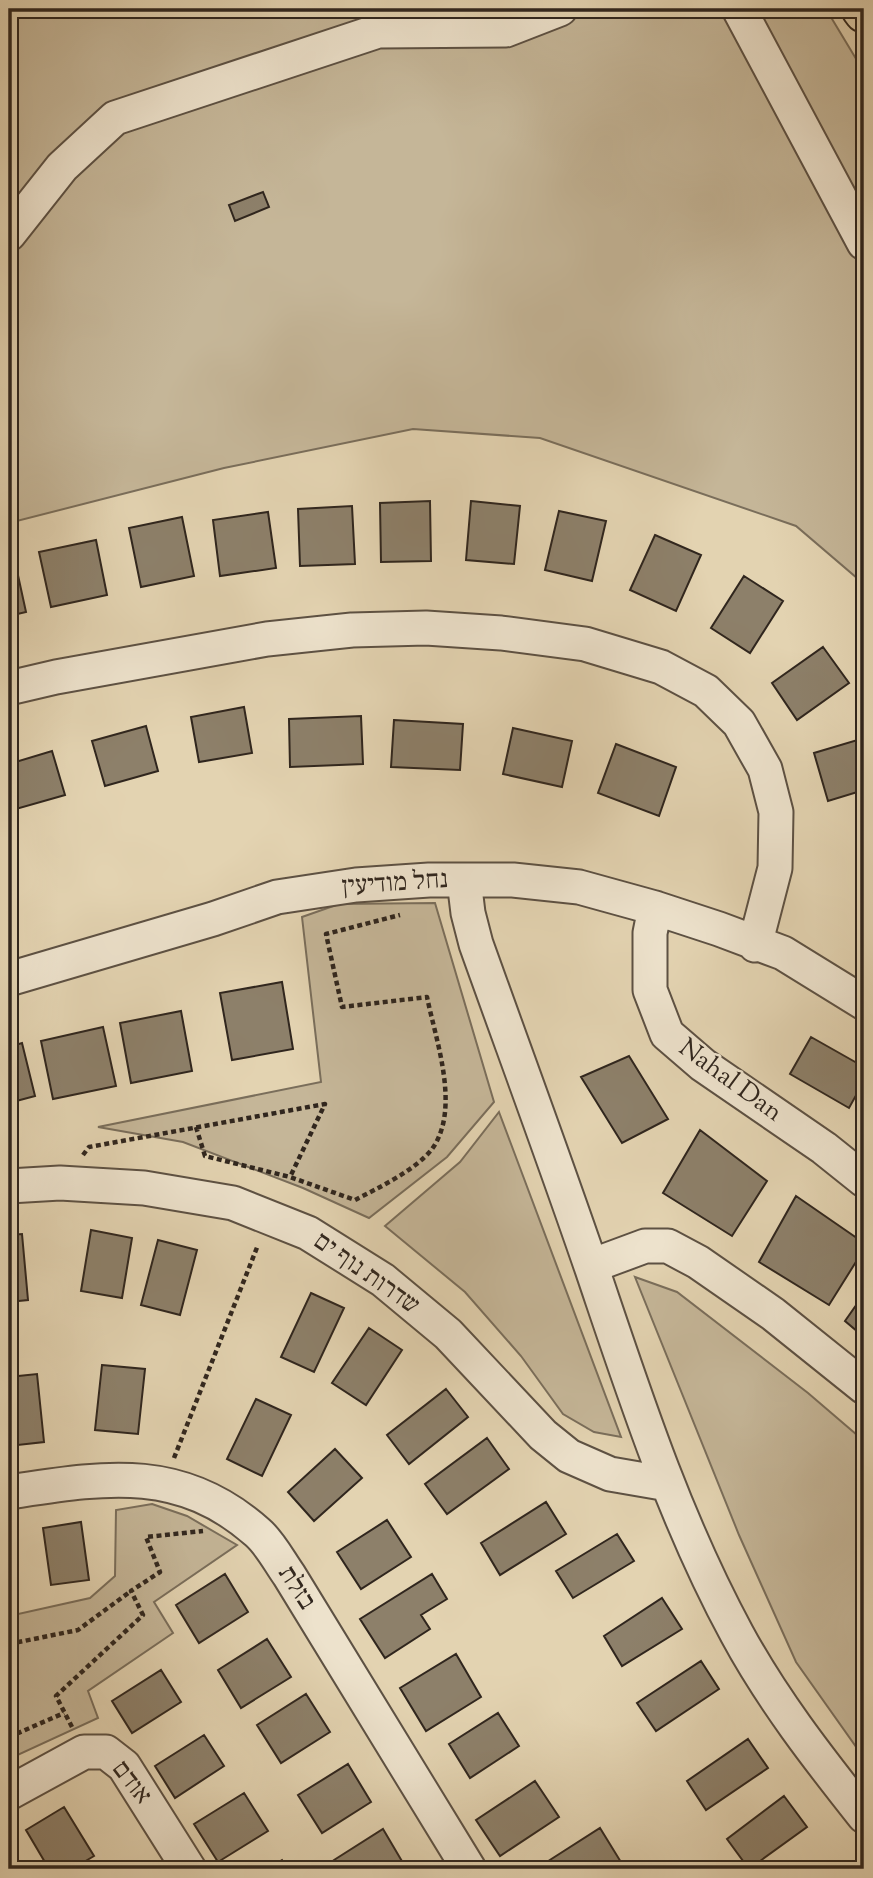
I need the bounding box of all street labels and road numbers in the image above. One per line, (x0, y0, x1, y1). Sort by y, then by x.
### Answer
street label: נחל מודיעין (341, 862, 449, 906)
street label: Nahal Dan (670, 1031, 790, 1131)
street label: שדרות נוף ים (305, 1224, 427, 1324)
street label: בזלת (268, 1559, 324, 1617)
street label: אודם (102, 1753, 160, 1813)

